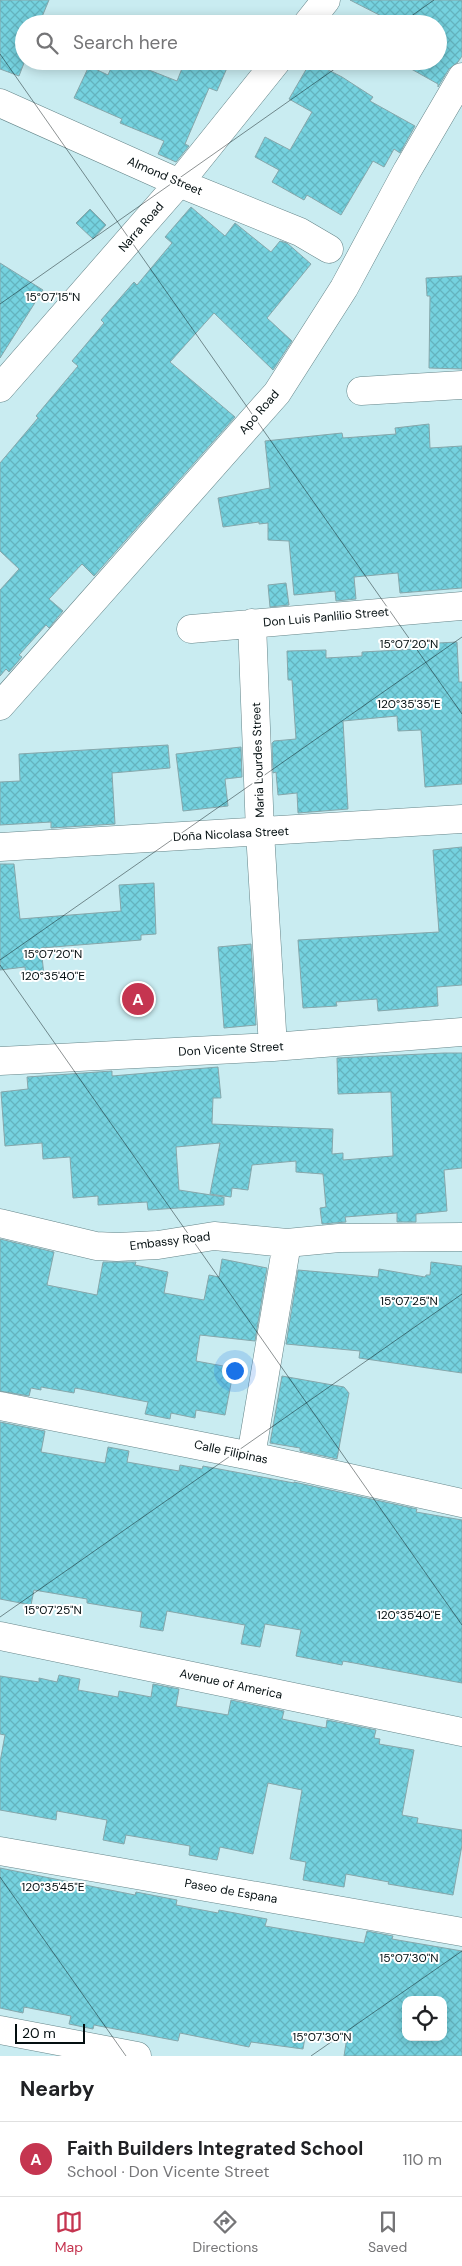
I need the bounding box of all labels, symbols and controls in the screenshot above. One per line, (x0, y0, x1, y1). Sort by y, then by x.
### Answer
search box (15, 15, 447, 70)
icon: search (33, 29, 61, 57)
text: Search here (73, 30, 178, 55)
street label: Almond Street (125, 153, 205, 199)
street label: Narra Road (115, 199, 167, 255)
text: 15°07'15"N (26, 289, 80, 305)
street label: Apo Road (235, 386, 283, 438)
street label: Don Luis Panlilio Street (262, 604, 390, 630)
text: 15°07'20"N (380, 636, 438, 652)
text: 120°35'35"E (377, 696, 441, 712)
street label: Maria Lourdes Street (248, 702, 268, 818)
street label: Doña Nicolasa Street (173, 823, 290, 845)
text: 15°07'20"N (24, 946, 82, 962)
text: 120°35'40"E (21, 968, 85, 984)
pin: A (122, 980, 154, 1018)
street label: Don Vicente Street (178, 1038, 284, 1060)
street label: Embassy Road (129, 1228, 211, 1254)
text: 15°07'25"N (380, 1293, 438, 1309)
your location (222, 1358, 248, 1384)
street label: Calle Filipinas (193, 1436, 269, 1468)
text: 15°07'25"N (24, 1602, 82, 1618)
text: 120°35'40"E (377, 1607, 441, 1623)
street label: Avenue of America (178, 1665, 284, 1703)
street label: Paseo de Espana (183, 1875, 279, 1907)
text: 120°35'45"E (21, 1879, 85, 1895)
text: 15°07'30"N (380, 1950, 438, 1966)
map controls (402, 1996, 447, 2041)
button: locate (402, 1996, 447, 2041)
scale bar (15, 2021, 85, 2044)
text: 20 m (22, 2024, 56, 2042)
text: 15°07'30"N (293, 2029, 351, 2045)
text: Nearby (20, 2075, 94, 2103)
text: Faith Builders Integrated School (67, 2136, 363, 2161)
text: A (30, 2149, 42, 2170)
text: 110 m (403, 2149, 442, 2170)
text: School · Don Vicente Street (67, 2161, 270, 2182)
tab: Map (55, 2208, 83, 2256)
tab: Directions (193, 2208, 258, 2256)
tab: Saved (368, 2208, 407, 2256)

